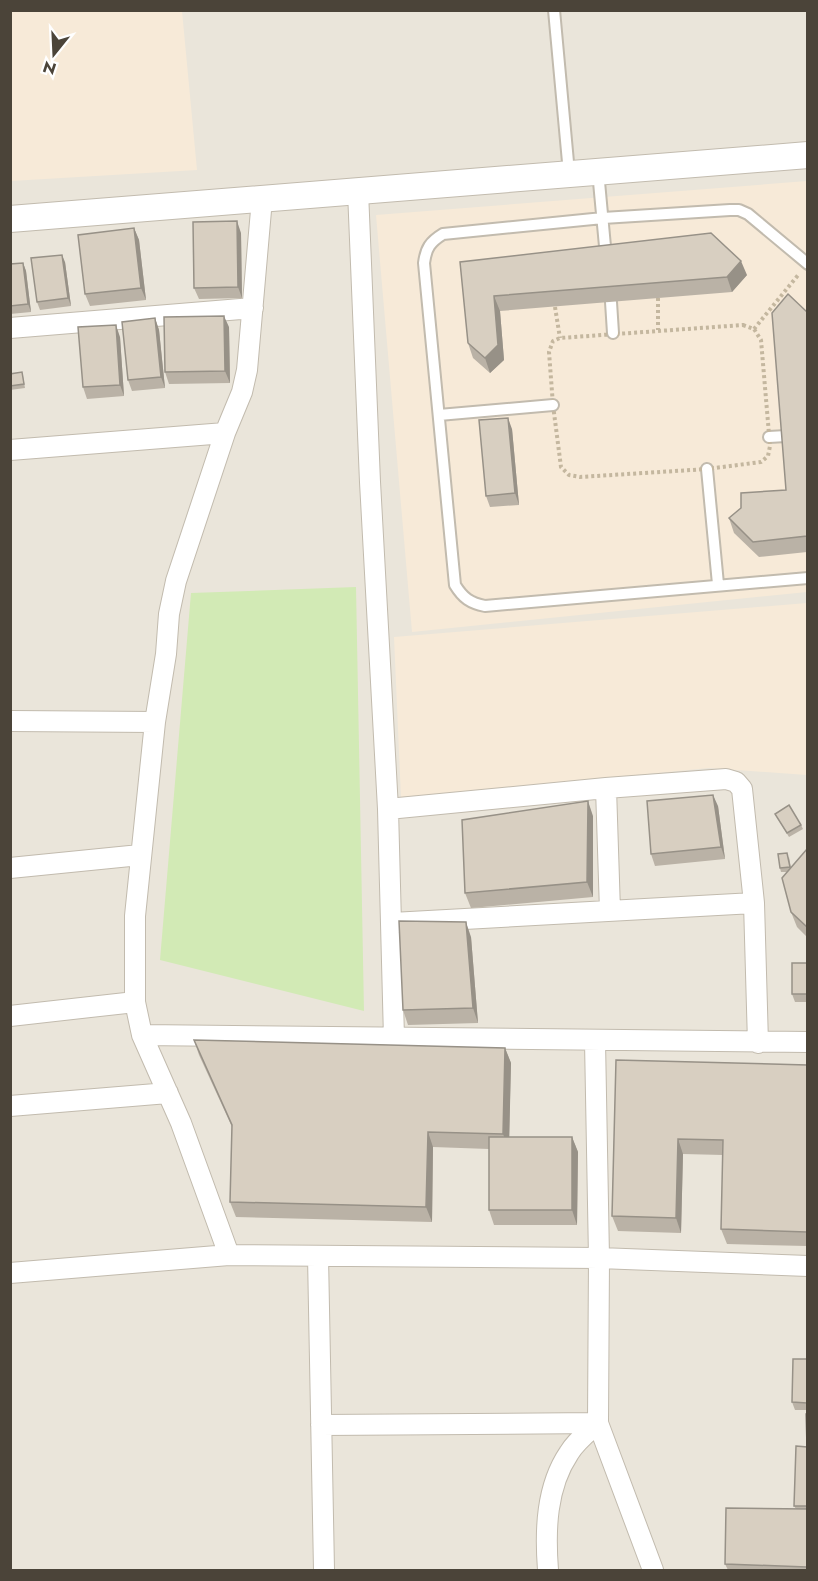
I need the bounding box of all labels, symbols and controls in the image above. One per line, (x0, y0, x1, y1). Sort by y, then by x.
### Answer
north arrow (24, 24, 84, 84)
text: N (40, 55, 59, 81)

